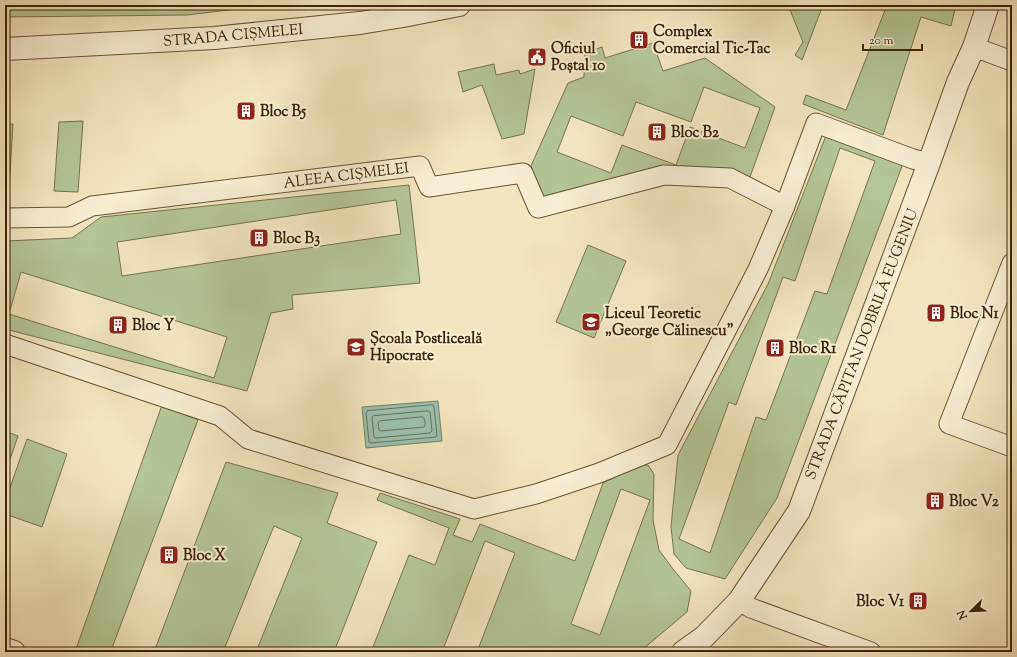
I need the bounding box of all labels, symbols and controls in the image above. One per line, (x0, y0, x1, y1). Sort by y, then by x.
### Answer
street label: STRADA CIȘMELEI (162, 20, 304, 53)
place label: Complex Comercial Tic-Tac (653, 22, 771, 60)
scale bar (863, 26, 922, 52)
building icon: Complex Comercial Tic-Tac (628, 29, 650, 51)
text: 20 m (869, 32, 894, 50)
place label: Oficiul Poștal 10 (551, 39, 605, 77)
public building icon: Oficiul Poștal 10 (526, 46, 548, 68)
building icon: Bloc B5 (235, 100, 257, 122)
place label: Bloc B5 (260, 102, 307, 123)
building icon: Bloc B2 (646, 121, 668, 143)
place label: Bloc B2 (671, 123, 720, 144)
street label: ALEEA CIȘMELEI (282, 158, 410, 195)
street label: STRADA CĂPITAN DOBRILĂ EUGENIU (800, 206, 924, 483)
building icon: Bloc B3 (248, 227, 270, 249)
place label: Bloc B3 (273, 229, 320, 250)
building icon: Bloc N1 (925, 302, 947, 324)
place label: Liceul Teoretic „George Călinescu” (605, 304, 734, 342)
place label: Bloc N1 (950, 304, 999, 325)
school or university icon: Liceul Teoretic „George Călinescu” (580, 311, 602, 333)
building icon: Bloc Y (107, 314, 129, 336)
place label: Bloc Y (132, 316, 175, 337)
place label: Școala Postliceală Hipocrate (370, 329, 482, 367)
school or university icon: Școala Postliceală Hipocrate (345, 336, 367, 358)
building icon: Bloc R1 (764, 337, 786, 359)
place label: Bloc R1 (789, 339, 837, 360)
building icon: Bloc V2 (924, 490, 946, 512)
place label: Bloc V2 (949, 492, 1000, 513)
building icon: Bloc X (158, 544, 180, 566)
place label: Bloc X (183, 546, 227, 567)
building icon: Bloc V1 (907, 590, 929, 612)
north arrow (951, 591, 991, 631)
place label: Bloc V1 (856, 592, 905, 613)
text: N (954, 607, 972, 623)

